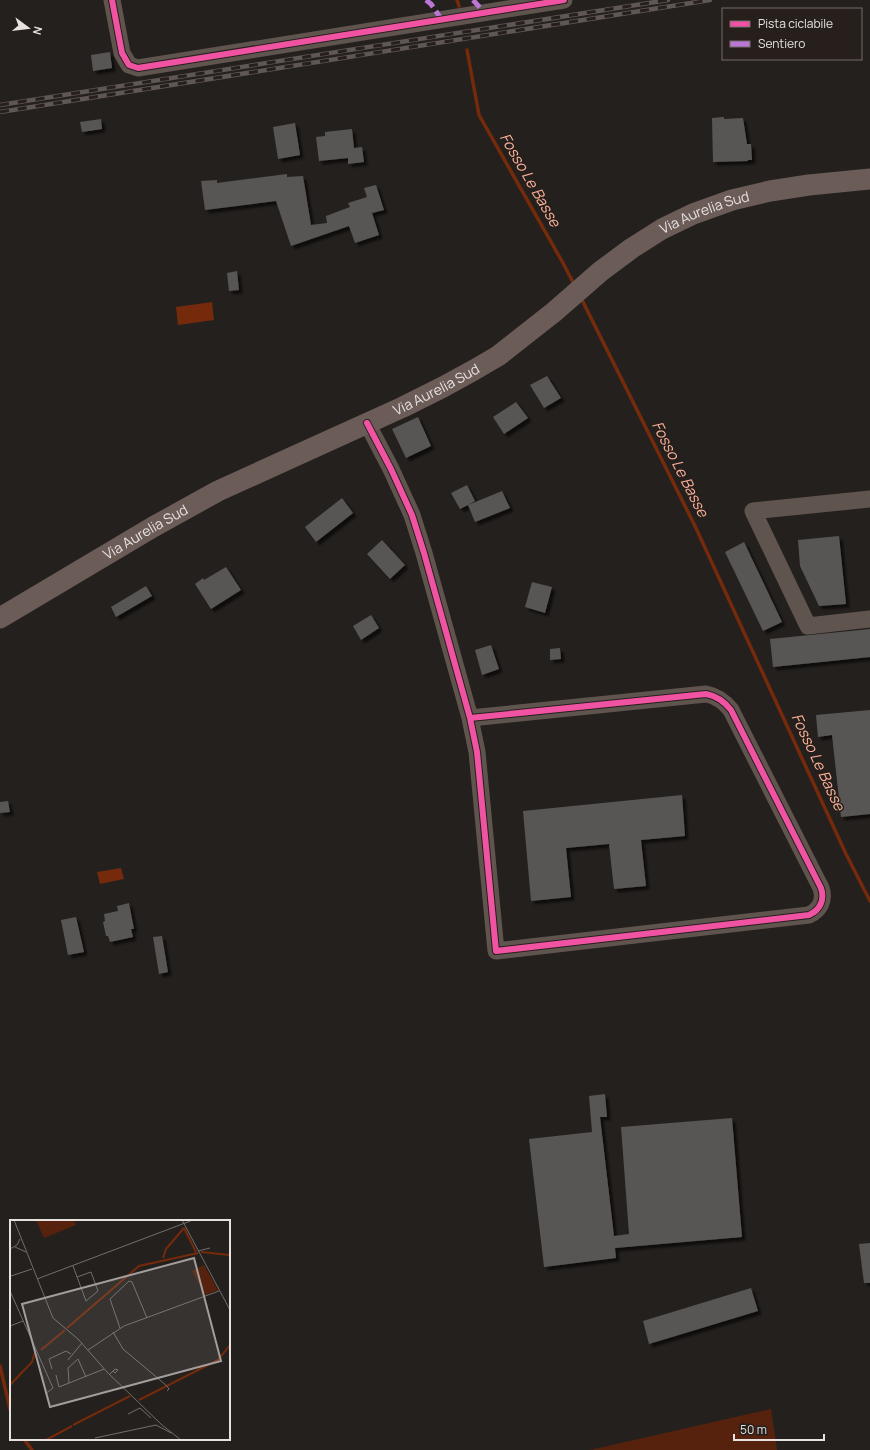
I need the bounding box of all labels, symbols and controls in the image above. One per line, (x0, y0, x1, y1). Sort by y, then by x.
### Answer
north arrow (8, 8, 48, 48)
legend (722, 8, 862, 60)
text: Pista ciclabile (758, 15, 833, 32)
text: N (30, 25, 46, 37)
text: Sentiero (758, 35, 805, 52)
water label: Fosso Le Basse (495, 129, 566, 232)
street label: Via Aurelia Sud (656, 186, 751, 238)
street label: Via Aurelia Sud (390, 359, 483, 419)
water label: Fosso Le Basse (647, 417, 714, 522)
street label: Via Aurelia Sud (99, 500, 191, 564)
water label: Fosso Le Basse (787, 710, 851, 815)
inset map (10, 1220, 230, 1440)
scale bar (734, 1416, 824, 1442)
text: 50 m (740, 1421, 767, 1438)

